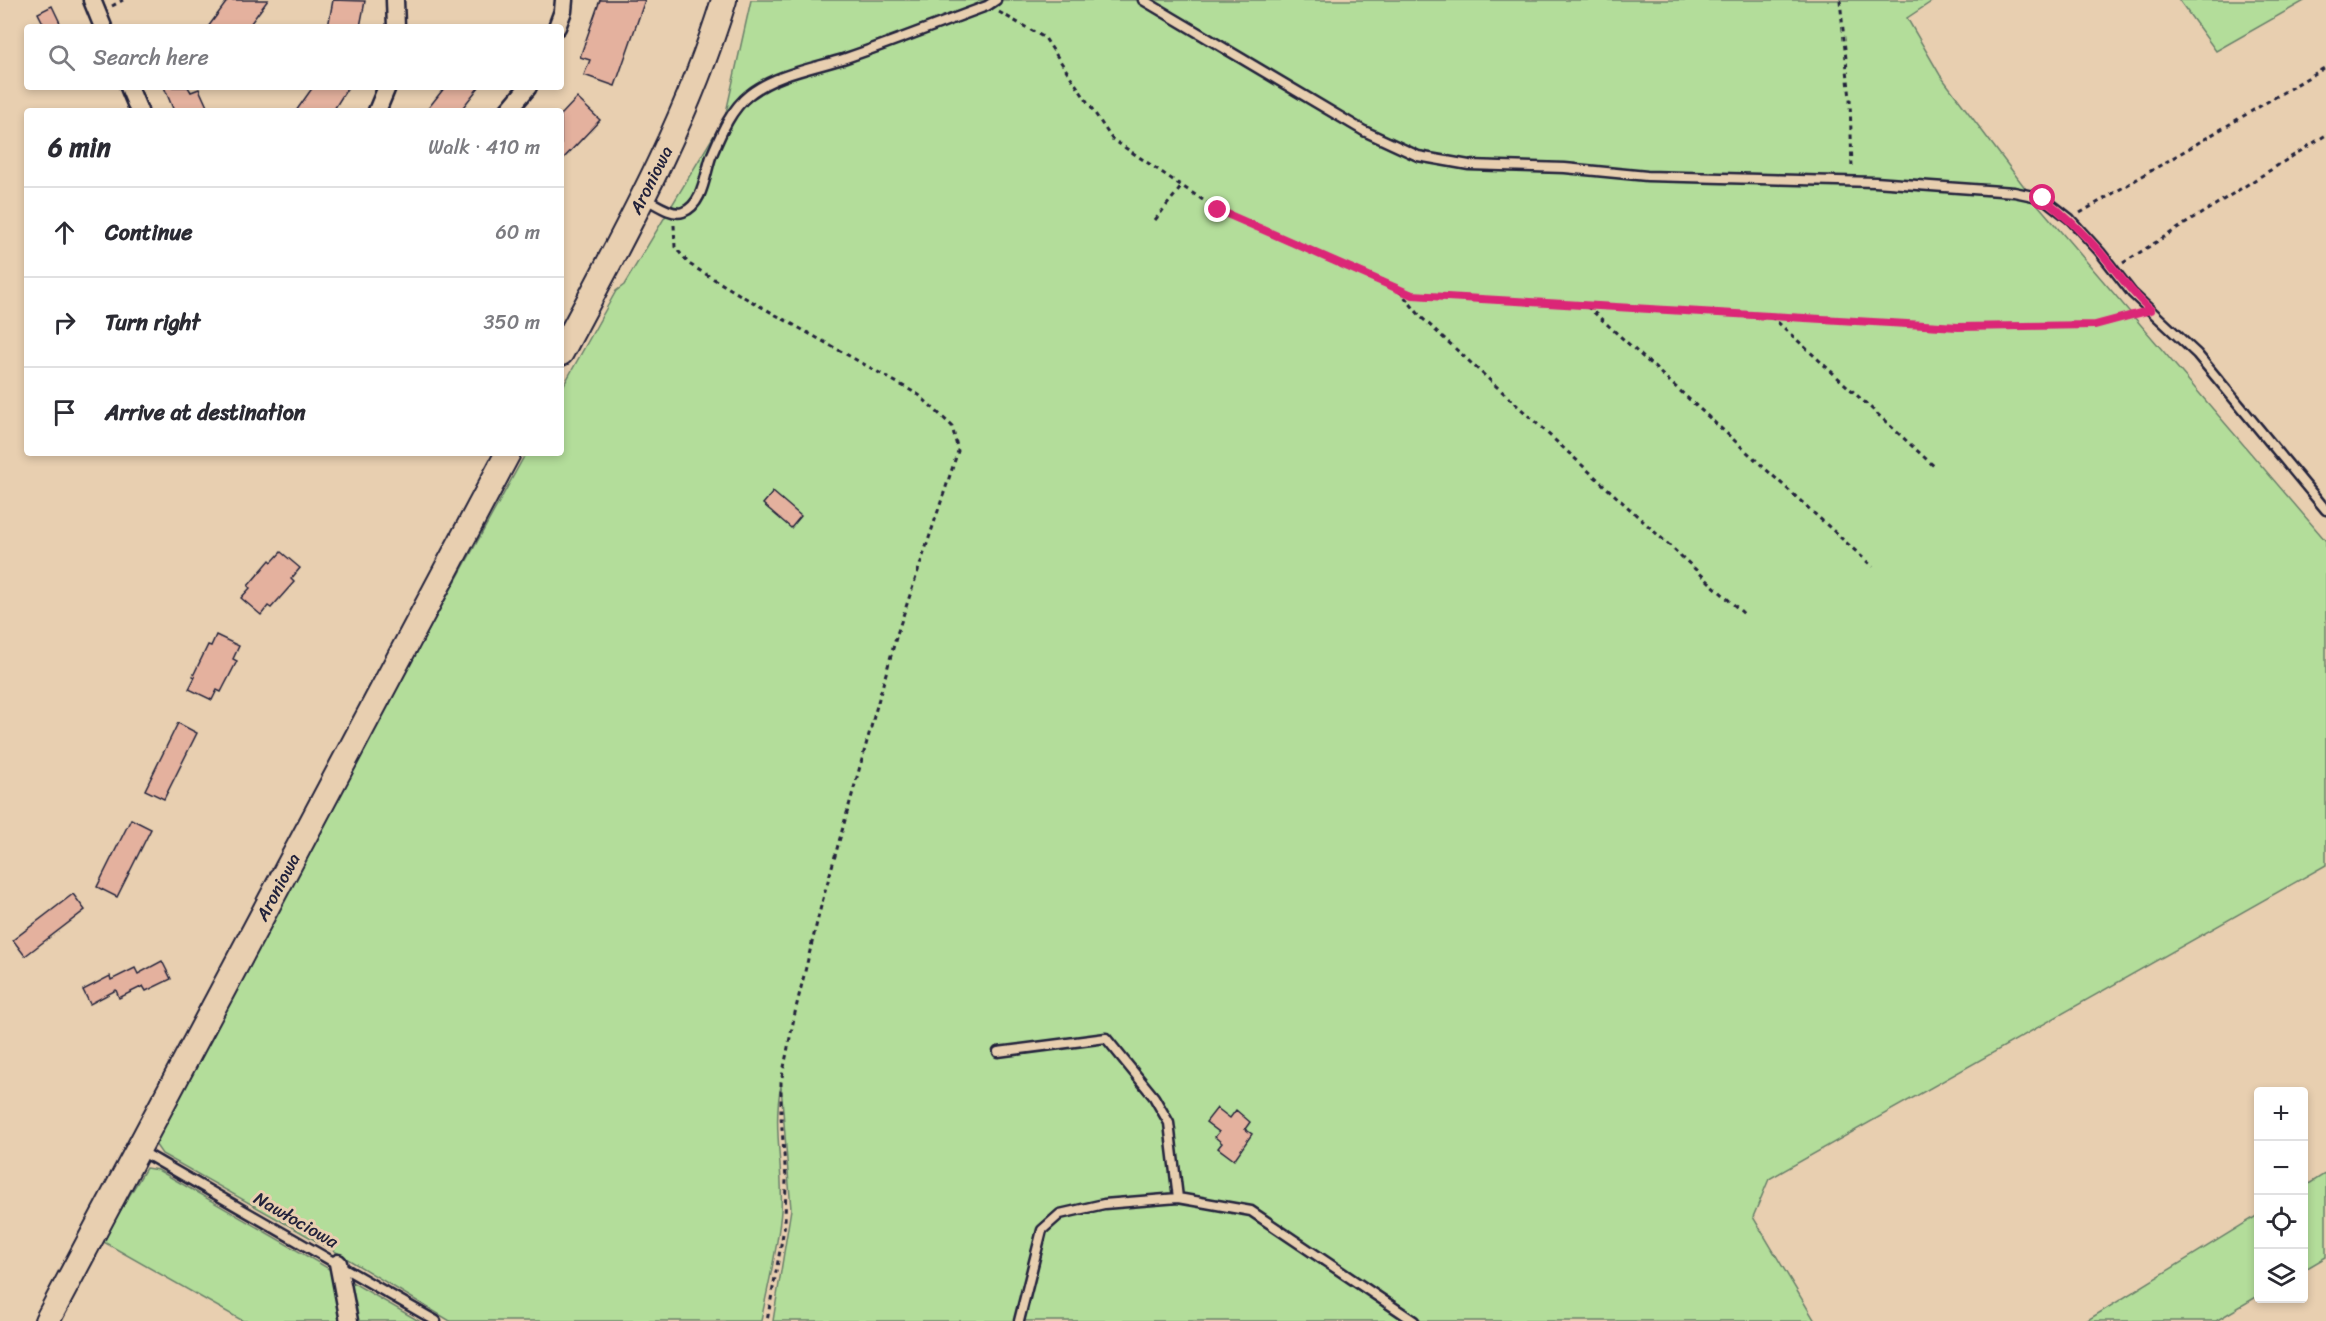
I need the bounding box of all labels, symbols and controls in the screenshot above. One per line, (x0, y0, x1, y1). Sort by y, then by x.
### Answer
search box (24, 24, 564, 90)
text: Search here (93, 38, 209, 77)
icon: search (45, 41, 78, 74)
text: 6 min (48, 124, 111, 170)
text: Walk · 410 m (428, 130, 540, 165)
street label: Aroniowa (620, 140, 682, 221)
route start (2029, 184, 2055, 210)
route end (1204, 196, 1230, 222)
text: Continue (105, 213, 193, 252)
text: 60 m (495, 215, 540, 250)
icon: ahead (48, 216, 81, 249)
text: Turn right (105, 303, 200, 342)
text: 350 m (484, 305, 540, 340)
icon: right (48, 306, 81, 339)
text: Arrive at destination (105, 393, 306, 432)
icon: arrive (48, 396, 81, 429)
street label: Aroniowa (246, 847, 309, 928)
map controls (2254, 1087, 2308, 1303)
button: + (2254, 1087, 2308, 1141)
button: − (2254, 1141, 2308, 1195)
street label: Nawłociowa (247, 1183, 345, 1258)
button: locate (2254, 1195, 2308, 1249)
button: layers (2254, 1249, 2308, 1303)

